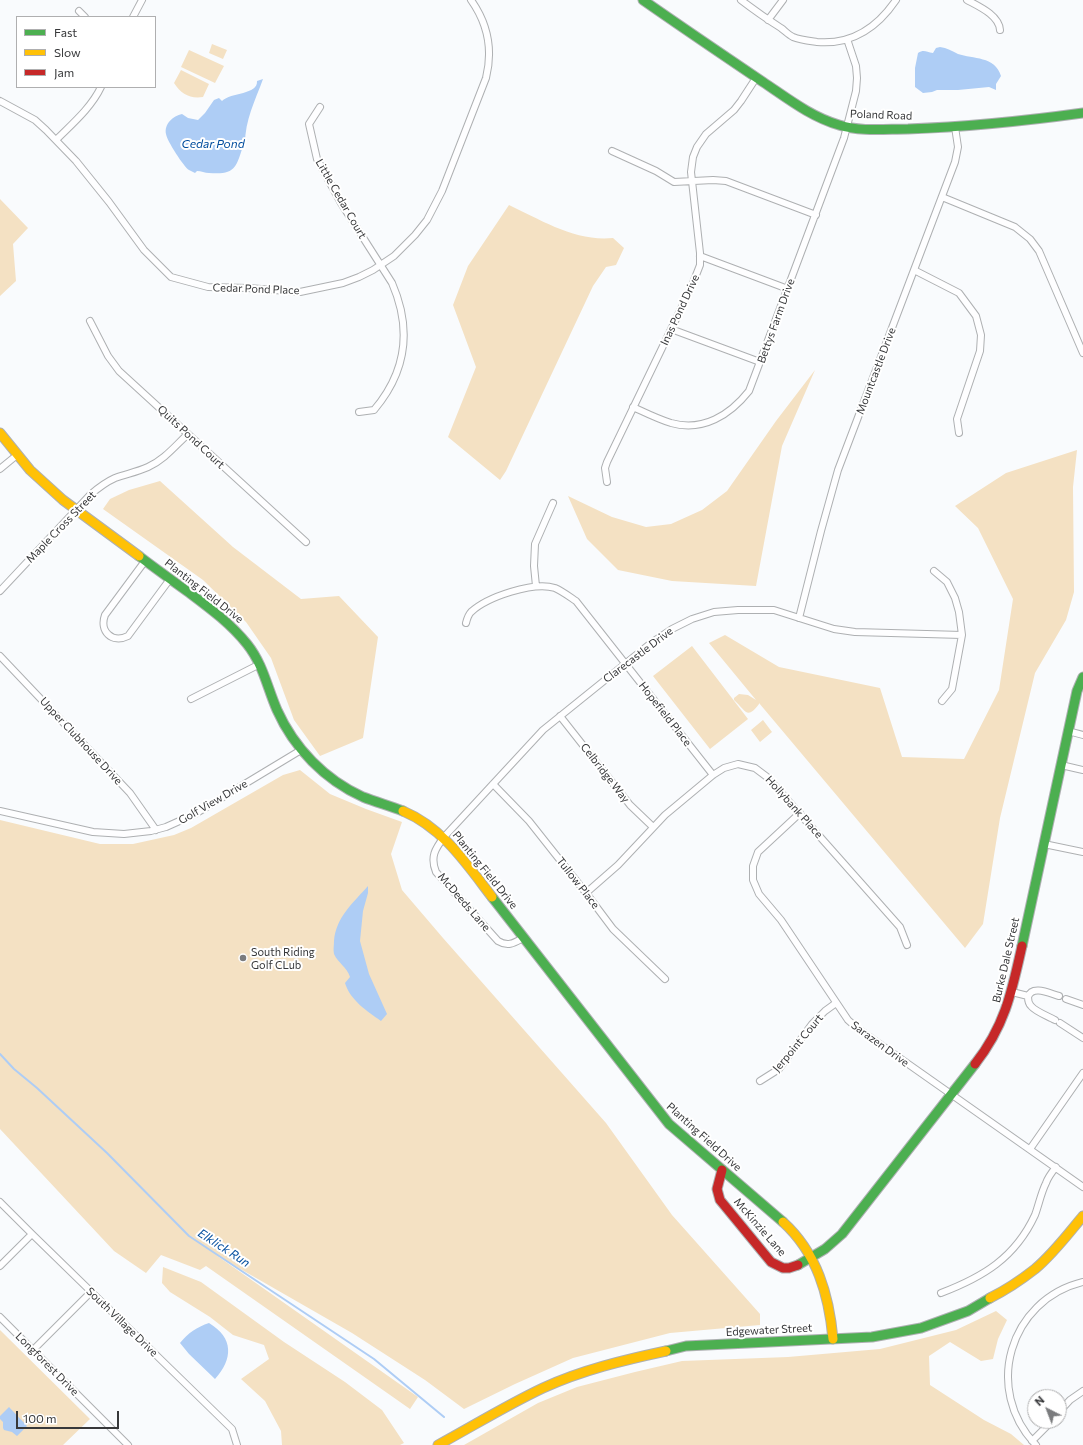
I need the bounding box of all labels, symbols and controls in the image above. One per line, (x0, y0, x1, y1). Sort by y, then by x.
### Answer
legend (16, 16, 156, 88)
text: Fast (54, 25, 77, 39)
text: Slow (54, 45, 81, 59)
text: Jam (54, 65, 74, 79)
street label: Poland Road (850, 107, 912, 123)
water label: Cedar Pond (181, 137, 245, 151)
street label: Little Cedar Court (313, 157, 369, 241)
street label: Inas Pond Drive (658, 272, 702, 348)
street label: Bettys Farm Drive (755, 277, 797, 365)
street label: Cedar Pond Place (212, 281, 300, 297)
street label: Mountcastle Drive (853, 326, 899, 416)
street label: Quits Pond Court (155, 403, 227, 471)
street label: Maple Cross Street (23, 488, 99, 566)
street label: Planting Field Drive (162, 556, 246, 626)
street label: Clarecastle Drive (600, 624, 676, 686)
street label: Hopefield Place (636, 679, 694, 749)
street label: Upper Clubhouse Drive (37, 695, 125, 787)
street label: Celbridge Way (578, 741, 632, 805)
street label: Hollybank Place (763, 773, 825, 841)
street label: Golf View Drive (176, 777, 250, 827)
street label: Planting Field Drive (450, 828, 520, 912)
street label: Tullow Place (554, 855, 602, 911)
street label: McDeeds Lane (435, 870, 493, 934)
street label: Burke Dale Street (990, 916, 1022, 1004)
place label: South Riding Golf CLub (251, 945, 315, 971)
marker: South Riding Golf CLub (238, 953, 248, 963)
street label: Jerpoint Court (770, 1011, 826, 1075)
street label: Sarazen Drive (848, 1019, 912, 1069)
street label: Planting Field Drive (664, 1100, 744, 1174)
street label: McKinzie Lane (731, 1195, 789, 1259)
water label: Elklick Run (195, 1226, 253, 1270)
street label: South Village Drive (84, 1285, 160, 1359)
street label: Edgewater Street (725, 1321, 813, 1339)
street label: Longforest Drive (13, 1330, 81, 1398)
north arrow (1027, 1389, 1067, 1429)
text: N (1032, 1393, 1047, 1408)
scale bar (18, 1403, 121, 1429)
text: 100 m (23, 1411, 57, 1425)

